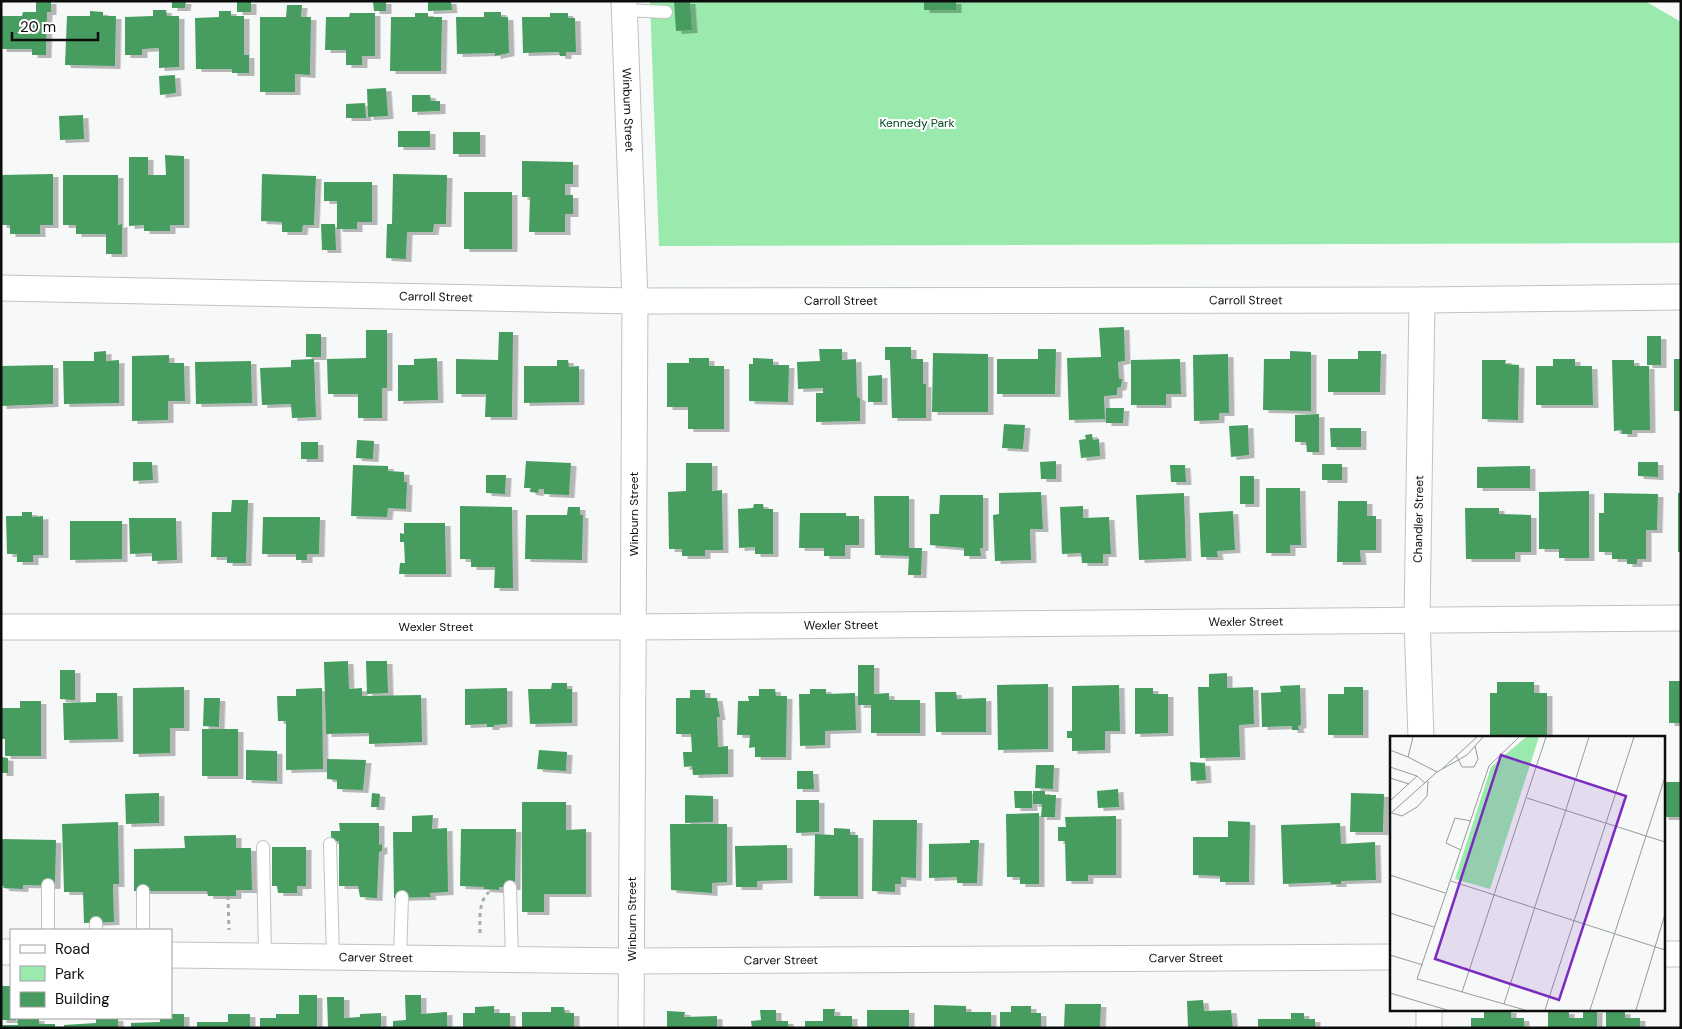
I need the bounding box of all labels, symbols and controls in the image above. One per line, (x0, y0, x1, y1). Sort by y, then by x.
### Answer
scale bar (12, 10, 99, 42)
text: 20 m (20, 17, 56, 37)
street label: Winburn Street (618, 67, 638, 153)
park label: Kennedy Park (879, 115, 955, 131)
street label: Carroll Street (399, 288, 473, 306)
street label: Carroll Street (1209, 292, 1283, 308)
street label: Carroll Street (804, 293, 878, 309)
street label: Winburn Street (626, 472, 642, 556)
street label: Chandler Street (1410, 475, 1427, 563)
street label: Wexler Street (1209, 613, 1284, 630)
street label: Wexler Street (804, 617, 879, 634)
street label: Wexler Street (399, 619, 474, 635)
inset map (1390, 736, 1664, 1012)
street label: Winburn Street (624, 877, 640, 961)
legend (10, 929, 172, 1019)
text: Road (55, 939, 90, 959)
street label: Carver Street (339, 949, 413, 966)
street label: Carver Street (1149, 950, 1223, 966)
street label: Carver Street (744, 952, 818, 968)
text: Park (55, 964, 85, 984)
text: Building (55, 989, 110, 1009)

